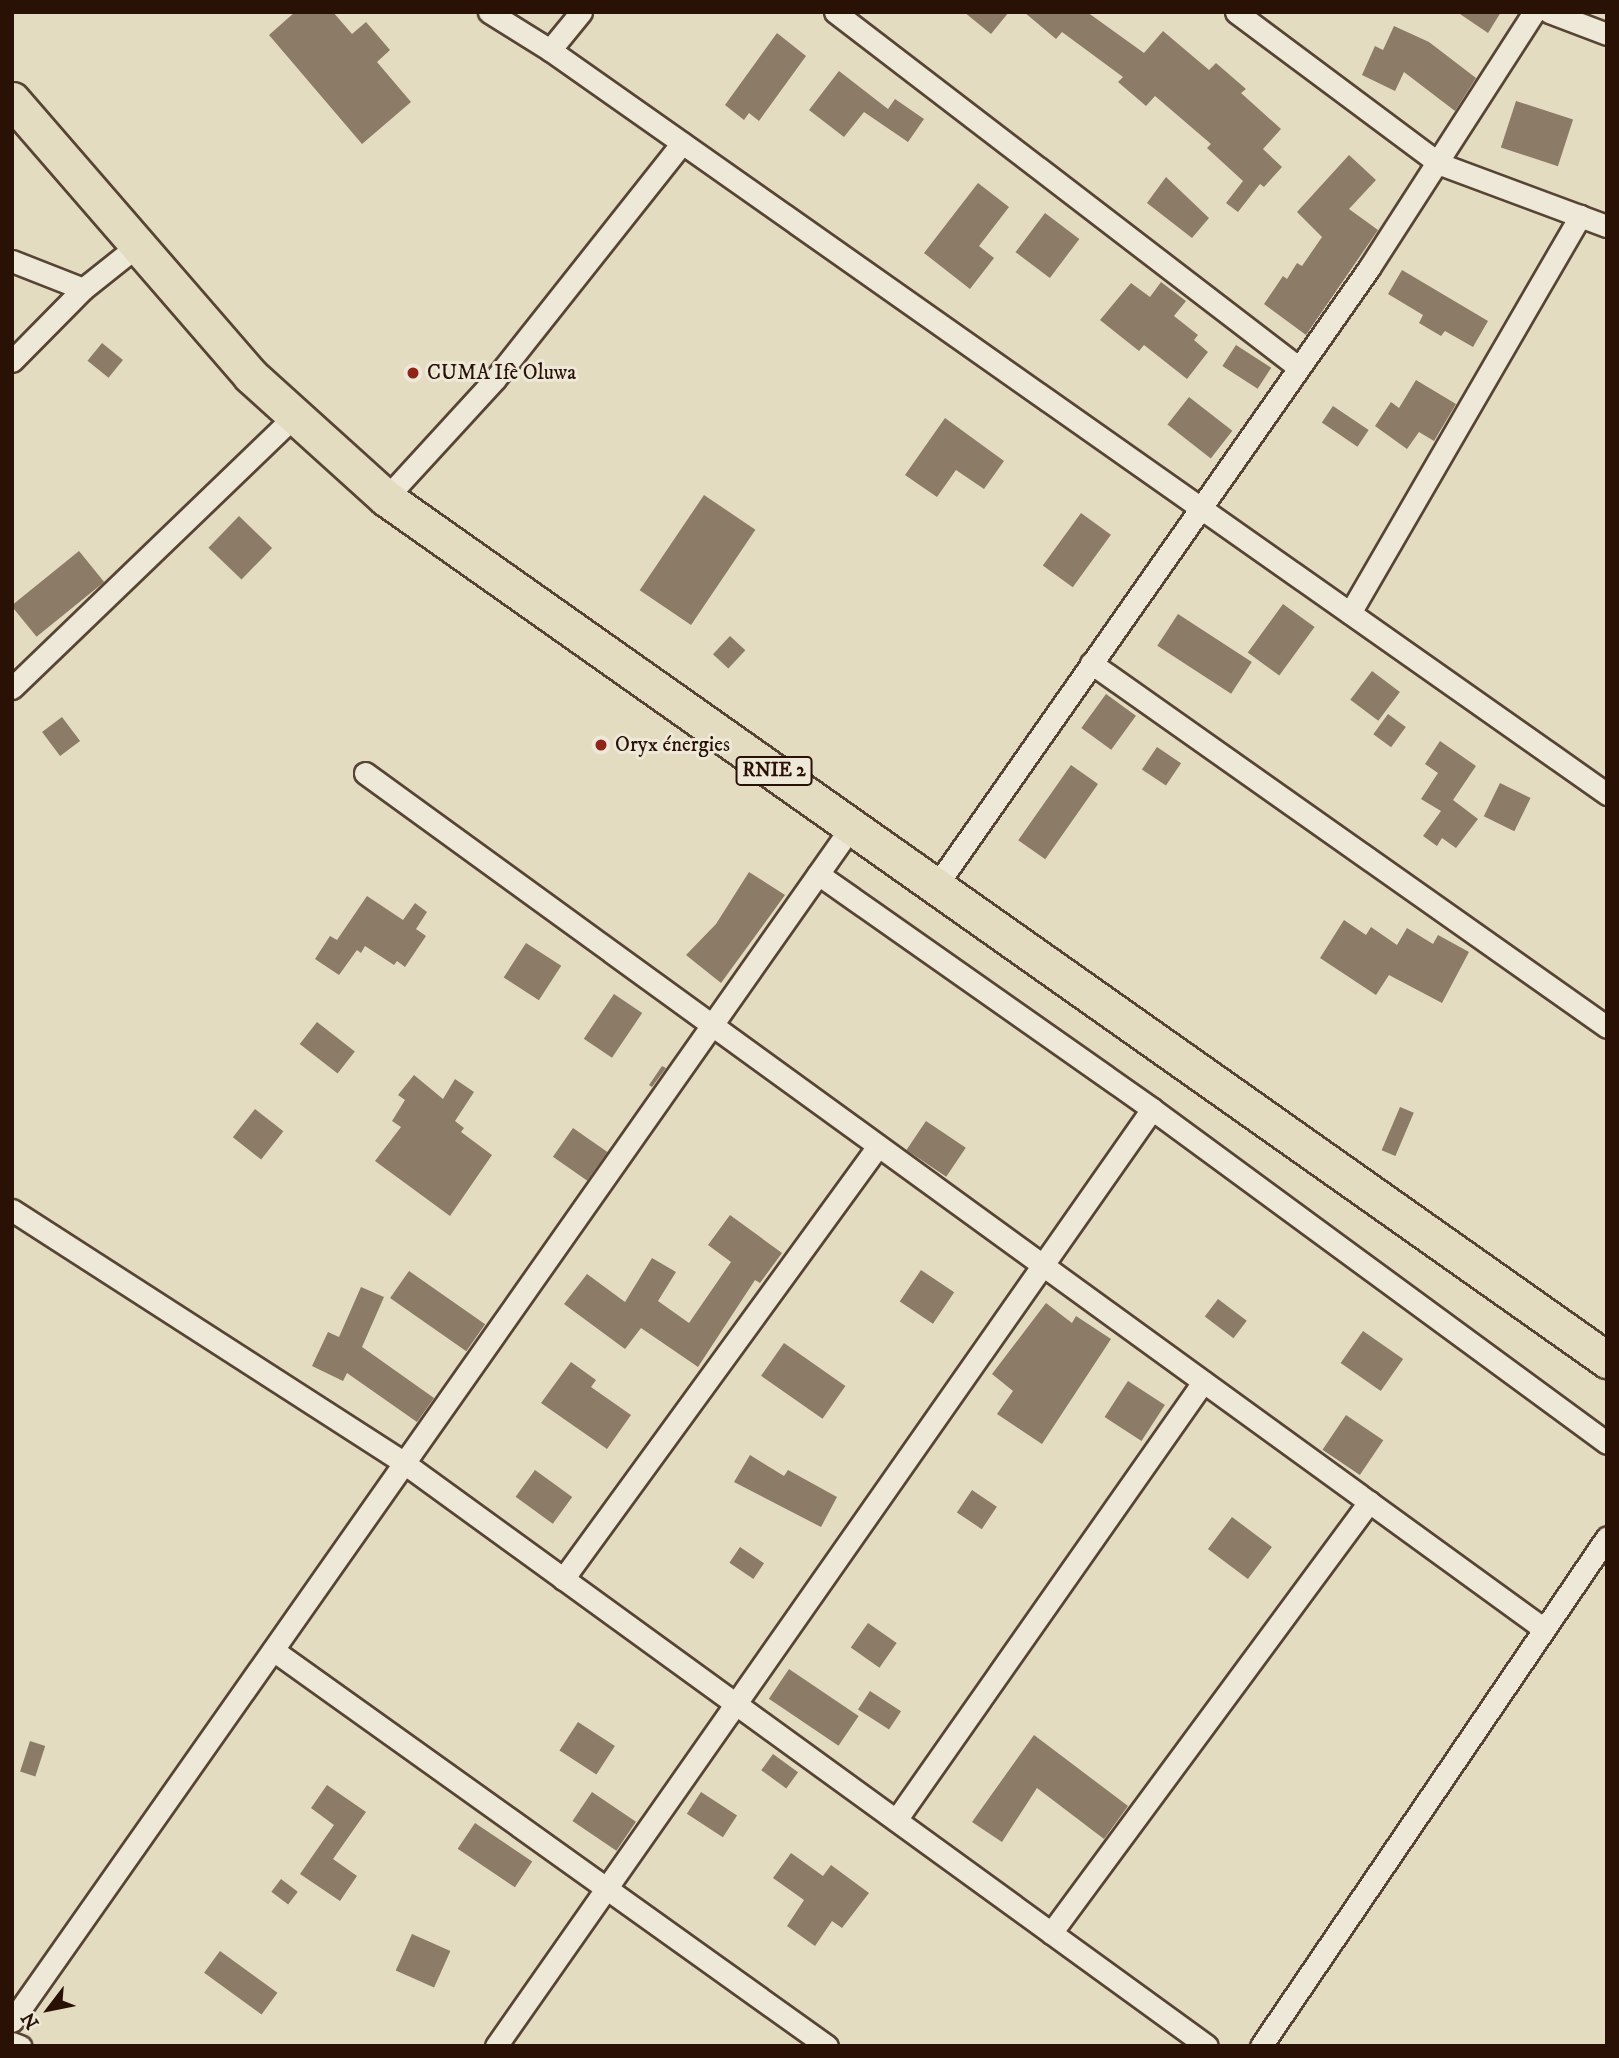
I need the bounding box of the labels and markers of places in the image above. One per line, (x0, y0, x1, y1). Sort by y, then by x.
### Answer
place label: CUMA Ifè Oluwa (427, 360, 576, 386)
marker: CUMA Ifè Oluwa (405, 365, 421, 381)
place label: Oryx énergies (615, 732, 730, 758)
marker: Oryx énergies (593, 737, 609, 753)

